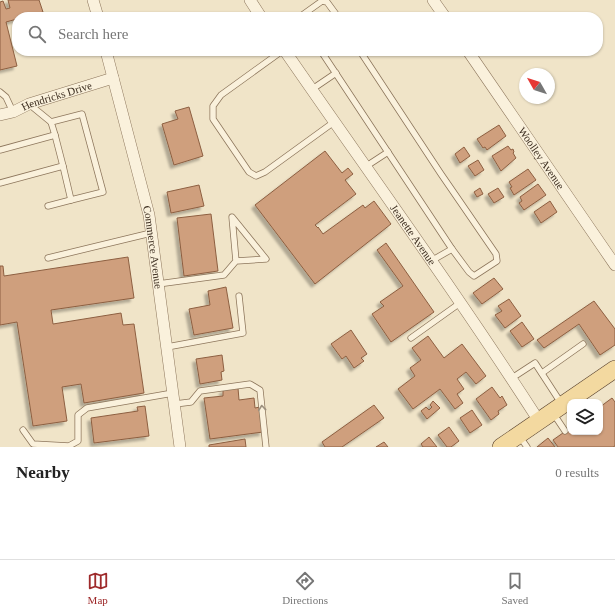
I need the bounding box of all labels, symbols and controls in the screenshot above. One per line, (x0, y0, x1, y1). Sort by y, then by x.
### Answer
search box (12, 12, 603, 56)
icon: search (26, 23, 48, 45)
text: Search here (58, 26, 128, 42)
north arrow (519, 68, 555, 104)
street label: Hendricks Drive (19, 79, 93, 113)
street label: Woolley Avenue (516, 125, 567, 192)
street label: Jeanette Avenue (388, 202, 439, 267)
street label: Commerce Avenue (141, 204, 165, 290)
map controls (567, 399, 603, 435)
button: layers (567, 399, 603, 435)
one-way arrow (258, 405, 267, 411)
text: Nearby (16, 463, 70, 482)
text: 0 results (555, 465, 599, 480)
tab: Map (87, 570, 109, 606)
tab: Directions (282, 570, 328, 606)
tab: Saved (501, 570, 528, 606)

